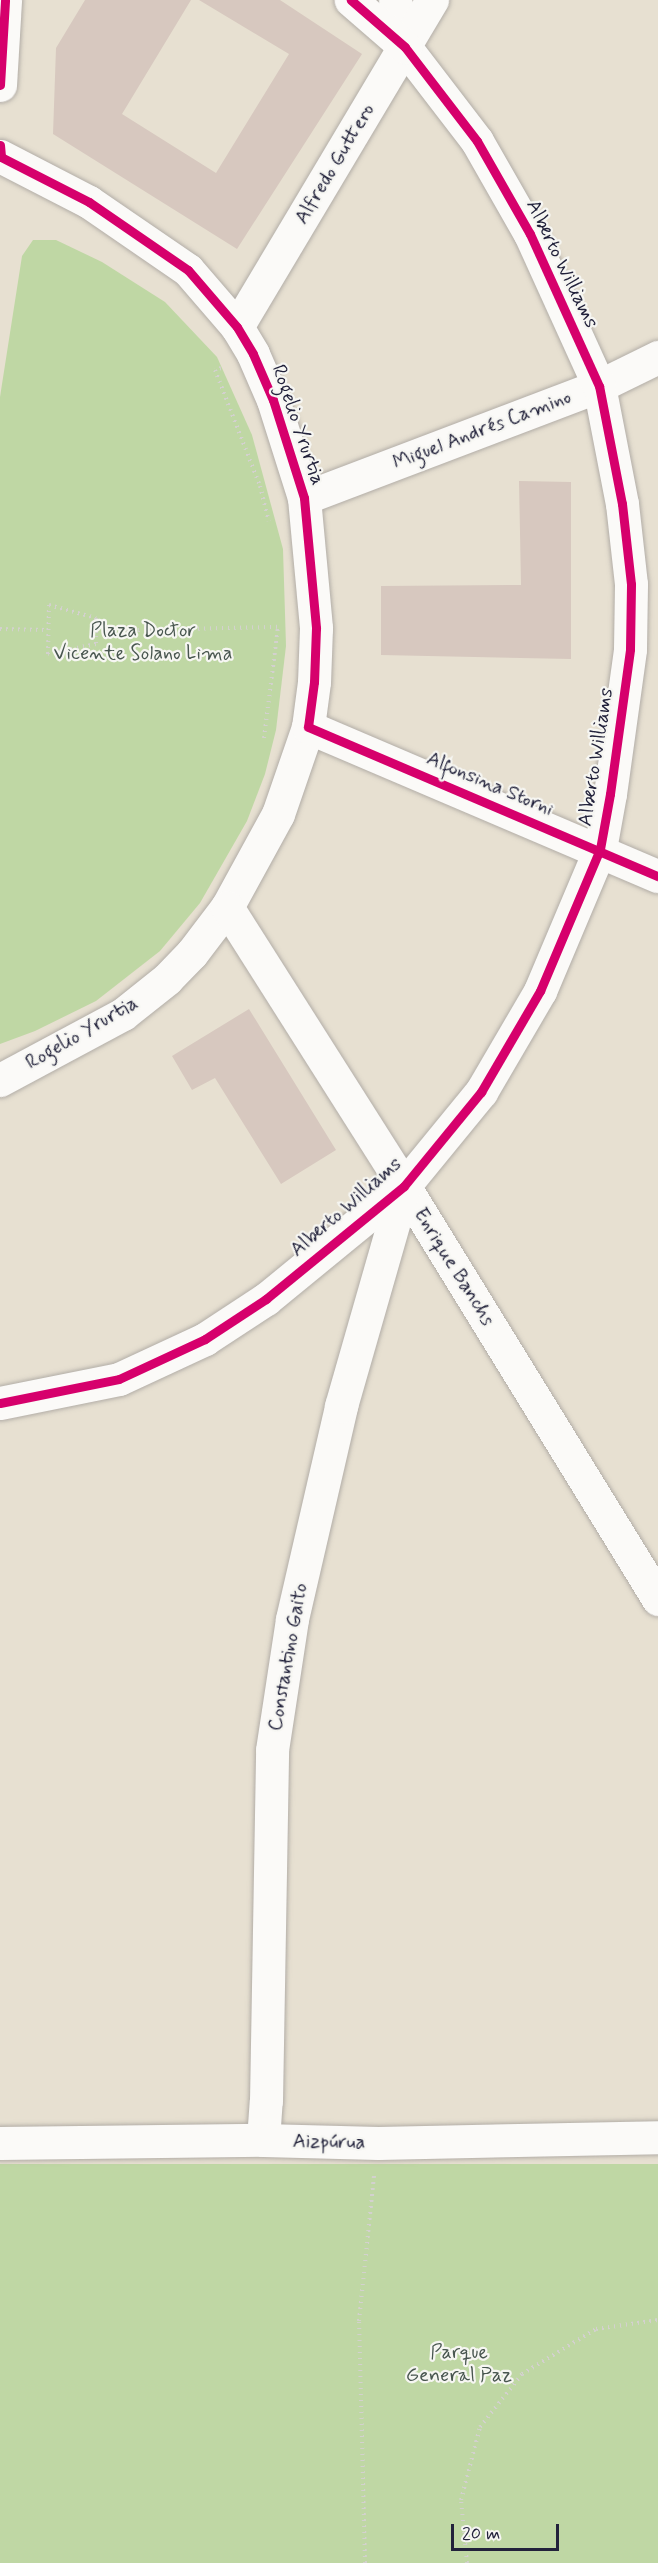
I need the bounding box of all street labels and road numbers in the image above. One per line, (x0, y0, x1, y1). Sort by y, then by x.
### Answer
street label: Alfredo Guttero (290, 100, 380, 228)
street label: Alberto Williams (520, 195, 604, 333)
street label: Rogelio Yrurtia (266, 360, 330, 490)
street label: Miguel Andrés Camino (387, 384, 577, 476)
street label: Alberto Williams (573, 686, 619, 828)
street label: Alfonsina Storni (422, 746, 558, 822)
street label: Rogelio Yrurtia (20, 991, 144, 1075)
street label: Alberto Williams (285, 1152, 407, 1262)
street label: Enrique Banchs (408, 1203, 500, 1331)
street label: Constantino Gaito (263, 1583, 313, 1731)
street label: Aizpúrua (292, 2129, 366, 2155)

